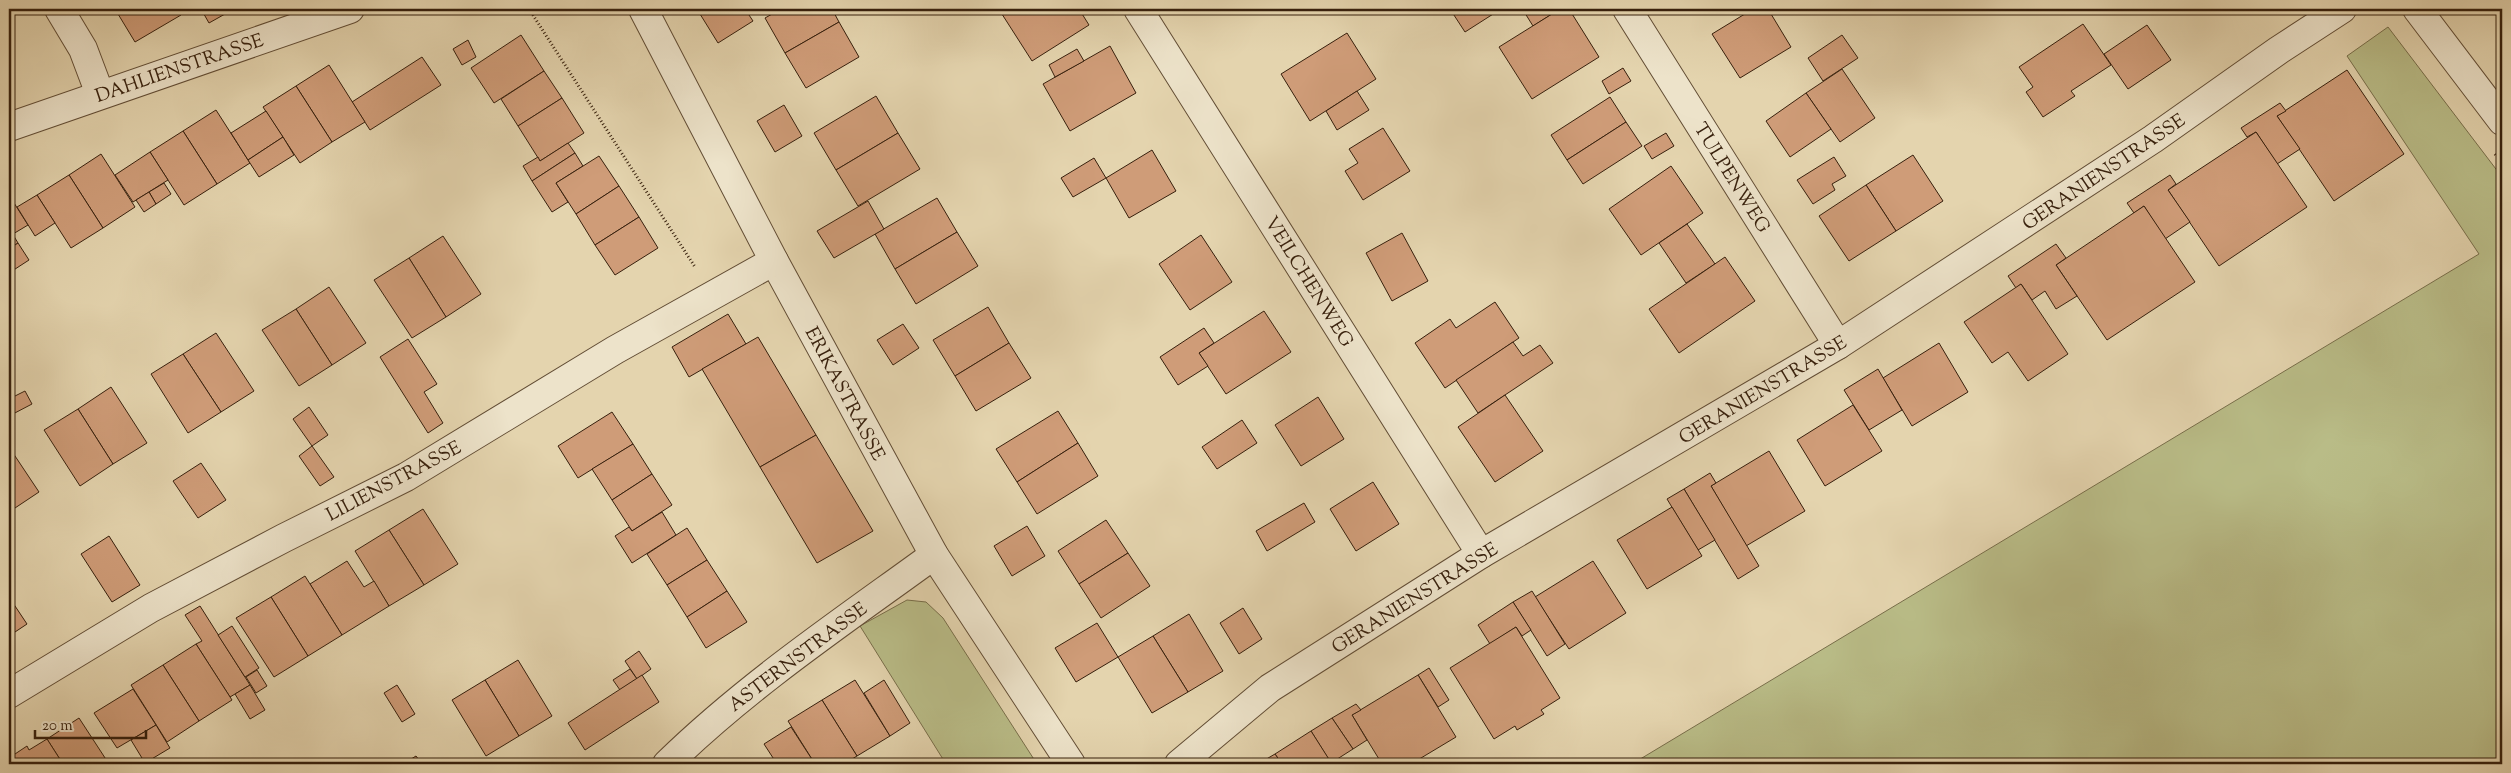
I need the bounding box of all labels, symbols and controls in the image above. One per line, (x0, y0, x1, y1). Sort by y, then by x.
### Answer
street label: DAHLIENSTRASSE (92, 28, 268, 111)
street label: GERANIENSTRASSE (2017, 108, 2192, 238)
street label: TULPENWEG (1686, 118, 1776, 239)
street label: VEILCHENWEG (1257, 212, 1359, 353)
street label: ERIKASTRASSE (797, 323, 891, 466)
street label: GERANIENSTRASSE (1674, 330, 1853, 452)
street label: LILIENSTRASSE (322, 435, 467, 529)
street label: GERANIENSTRASSE (1327, 537, 1504, 661)
street label: ASTERNSTRASSE (723, 596, 874, 719)
scale bar (35, 708, 146, 740)
text: 20 m (42, 716, 73, 737)

